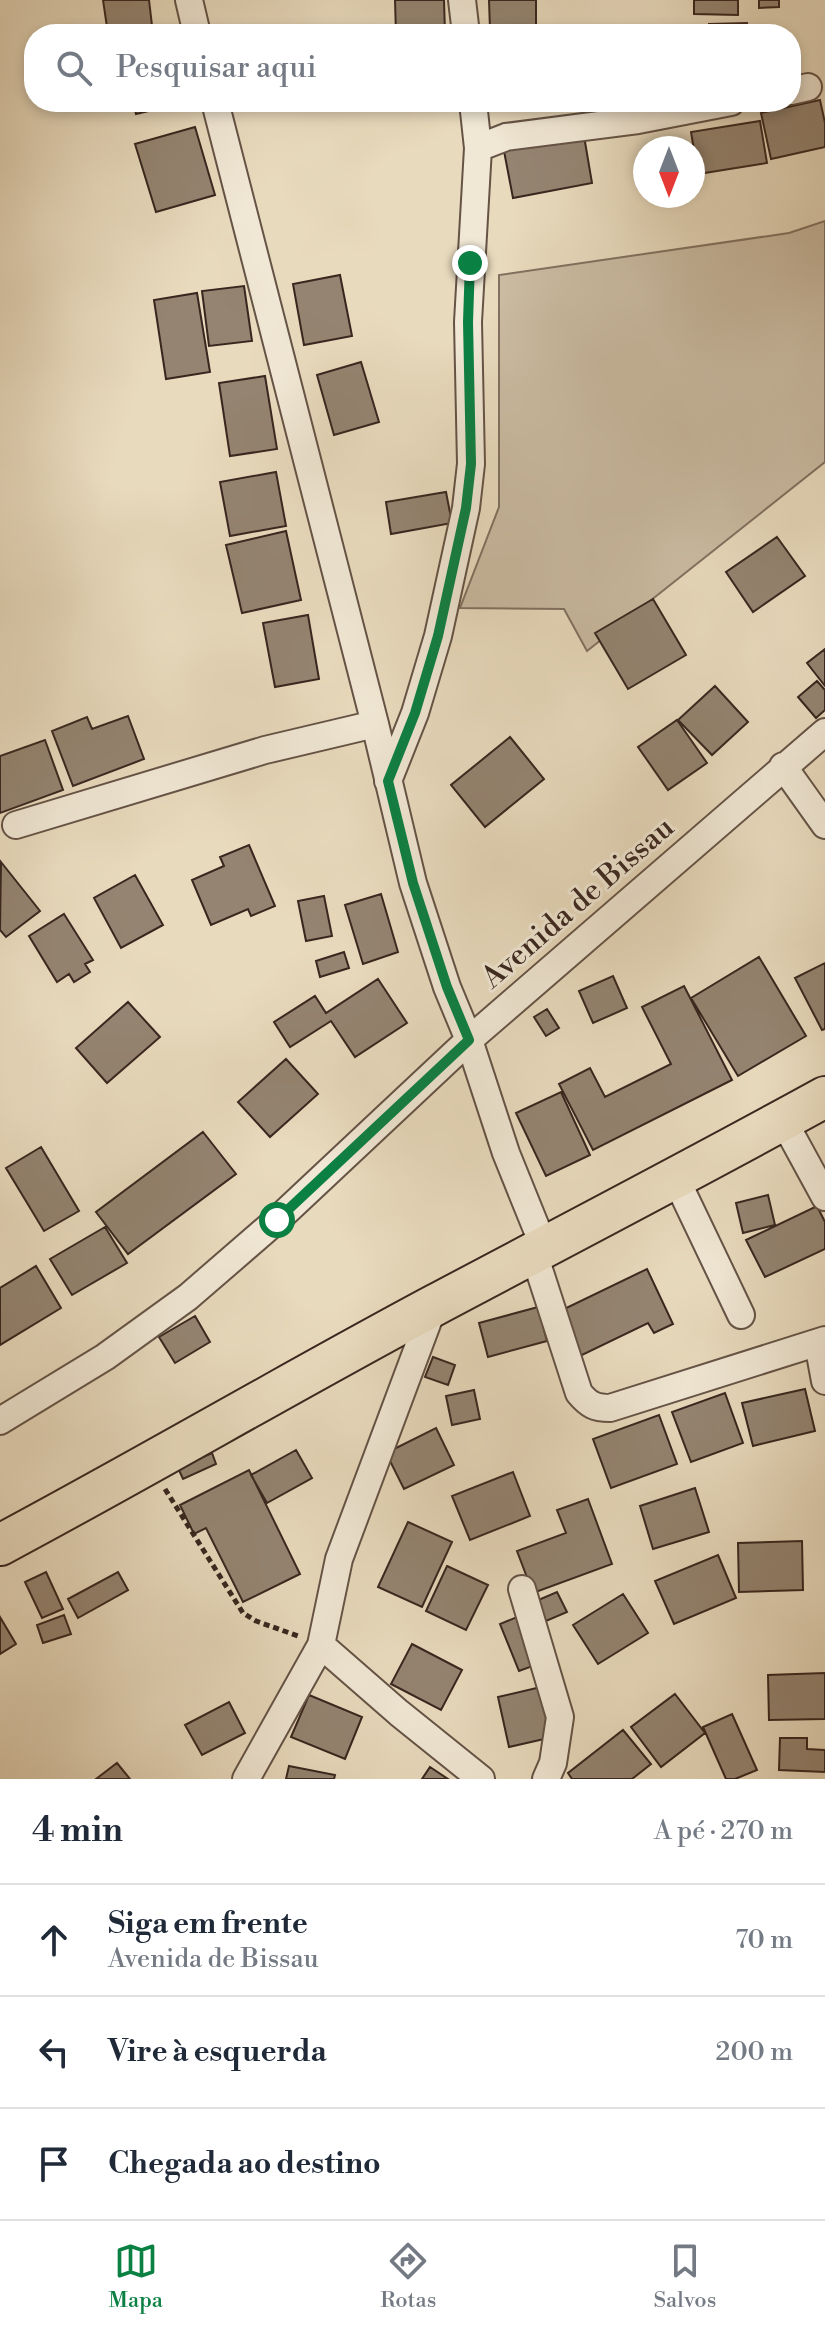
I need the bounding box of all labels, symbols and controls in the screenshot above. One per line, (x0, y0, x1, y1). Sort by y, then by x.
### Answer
search box (24, 24, 801, 112)
icon: search (52, 46, 96, 90)
text: Pesquisar aqui (116, 49, 317, 87)
north arrow (633, 136, 705, 208)
route end (452, 245, 488, 281)
street label: Avenida de Bissau (473, 809, 682, 998)
route start (259, 1202, 295, 1238)
text: 4 min (32, 1810, 123, 1852)
text: A pé · 270 m (654, 1815, 793, 1847)
text: Siga em frente (108, 1905, 308, 1943)
icon: ahead (32, 1918, 76, 1962)
text: 70 m (735, 1924, 793, 1956)
text: Avenida de Bissau (108, 1943, 318, 1975)
icon: left (32, 2030, 76, 2074)
text: Vire à esquerda (108, 2033, 327, 2071)
text: 200 m (716, 2036, 793, 2068)
icon: arrive (32, 2142, 76, 2186)
text: Chegada ao destino (108, 2145, 381, 2183)
tab: Mapa (109, 2239, 163, 2314)
tab: Rotas (380, 2239, 436, 2314)
tab: Salvos (653, 2239, 716, 2314)

